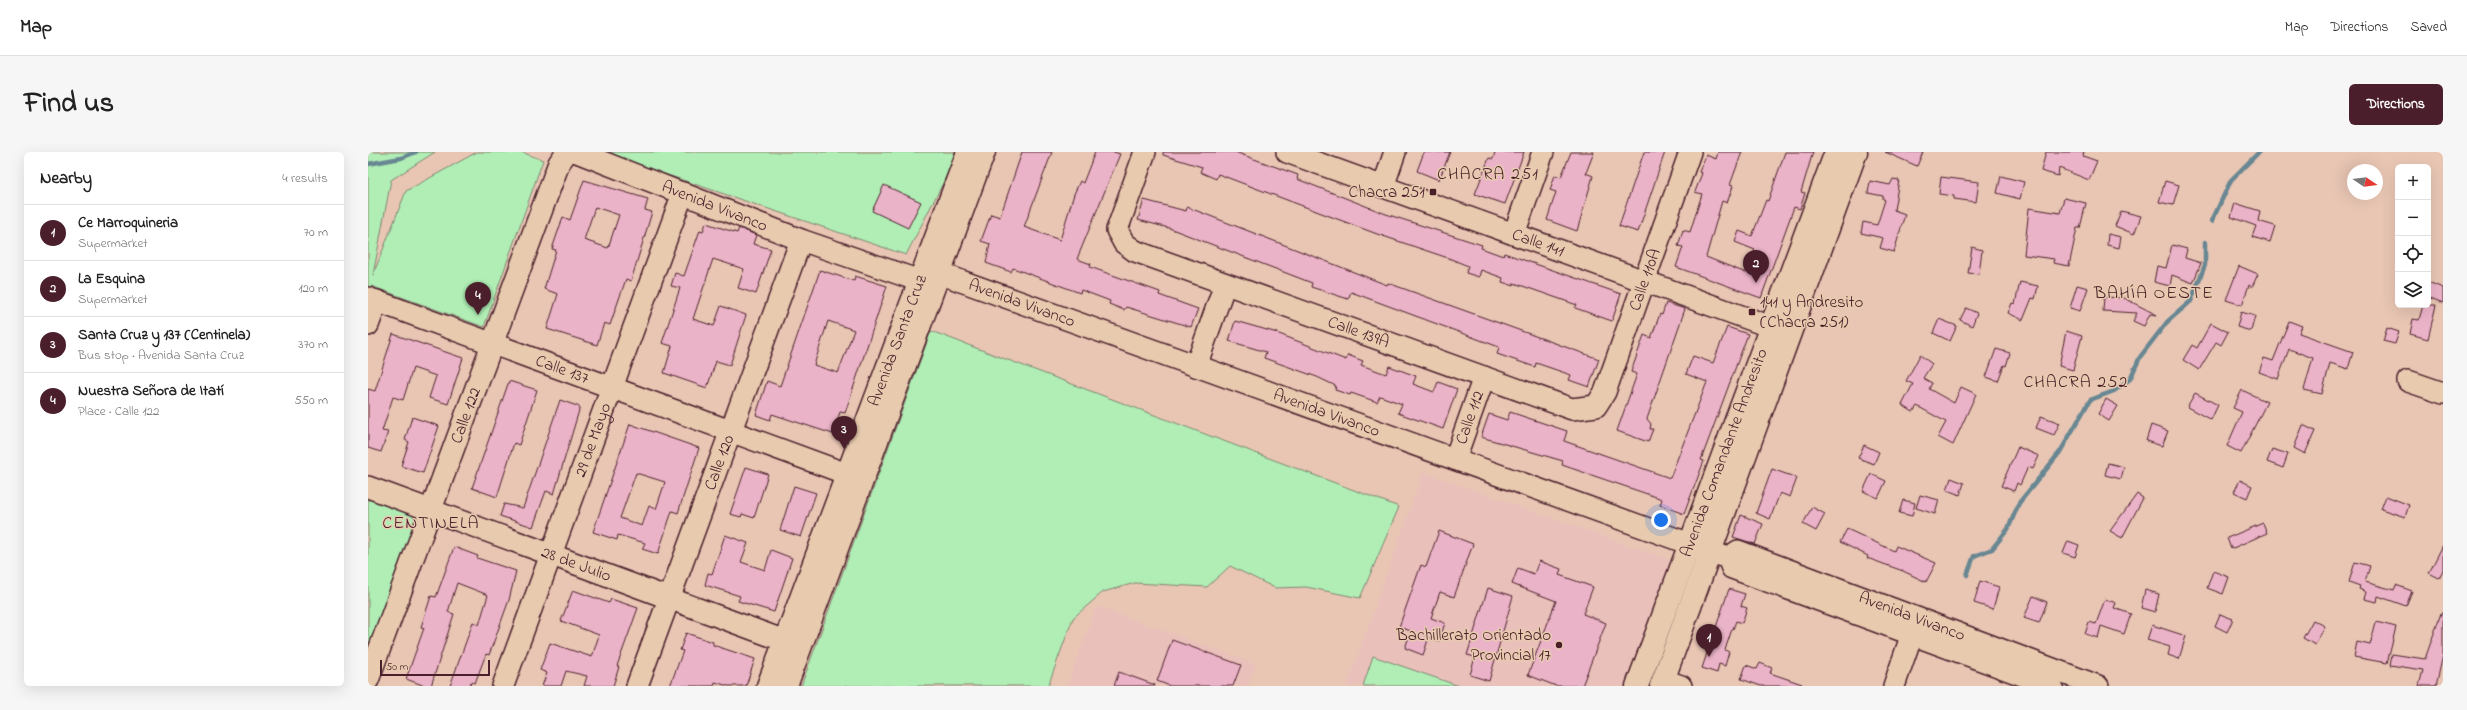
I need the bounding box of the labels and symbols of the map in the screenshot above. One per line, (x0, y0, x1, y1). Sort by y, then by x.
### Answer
district label: CHACRA 251 (1437, 162, 1539, 188)
north arrow (2347, 164, 2383, 200)
street label: Avenida Vivanco (658, 174, 772, 238)
place label: Chacra 251 (1349, 180, 1426, 205)
marker: Chacra 251 (1428, 187, 1438, 197)
street label: Calle 141 (1508, 222, 1568, 264)
street label: Calle 110A (1622, 245, 1667, 314)
pin: 2 (1743, 250, 1769, 283)
street label: Avenida Santa Cruz (861, 270, 934, 410)
street label: Avenida Vivanco (965, 272, 1079, 334)
district label: BAHÍA OESTE (2093, 281, 2214, 307)
pin: 4 (465, 282, 491, 315)
place label: 141 y Andresito (Chacra 251) (1760, 290, 1863, 335)
marker: 141 y Andresito (Chacra 251) (1747, 307, 1757, 317)
street label: Calle 139A (1324, 309, 1393, 355)
street label: Avenida Comandante Andresito (1674, 345, 1774, 561)
street label: Calle 137 (532, 348, 593, 391)
district label: CHACRA 252 (2023, 370, 2129, 396)
street label: Avenida Vivanco (1270, 382, 1384, 444)
street label: Calle 122 (444, 384, 488, 447)
street label: Calle 112 (1449, 387, 1491, 448)
street label: 29 de Mayo (568, 399, 618, 481)
pin: 3 (831, 416, 857, 449)
street label: Calle 120 (698, 431, 741, 494)
your location (1651, 510, 1671, 530)
district label: CENTINELA (382, 511, 480, 537)
street label: 28 de Julio (538, 539, 615, 588)
street label: Avenida Vivanco (1855, 585, 1969, 648)
place label: Bachillerato Orientado Provincial 17 (1395, 623, 1551, 668)
pin: 1 (1696, 624, 1722, 657)
marker: Bachillerato Orientado Provincial 17 (1554, 640, 1564, 650)
scale bar (380, 658, 490, 677)

